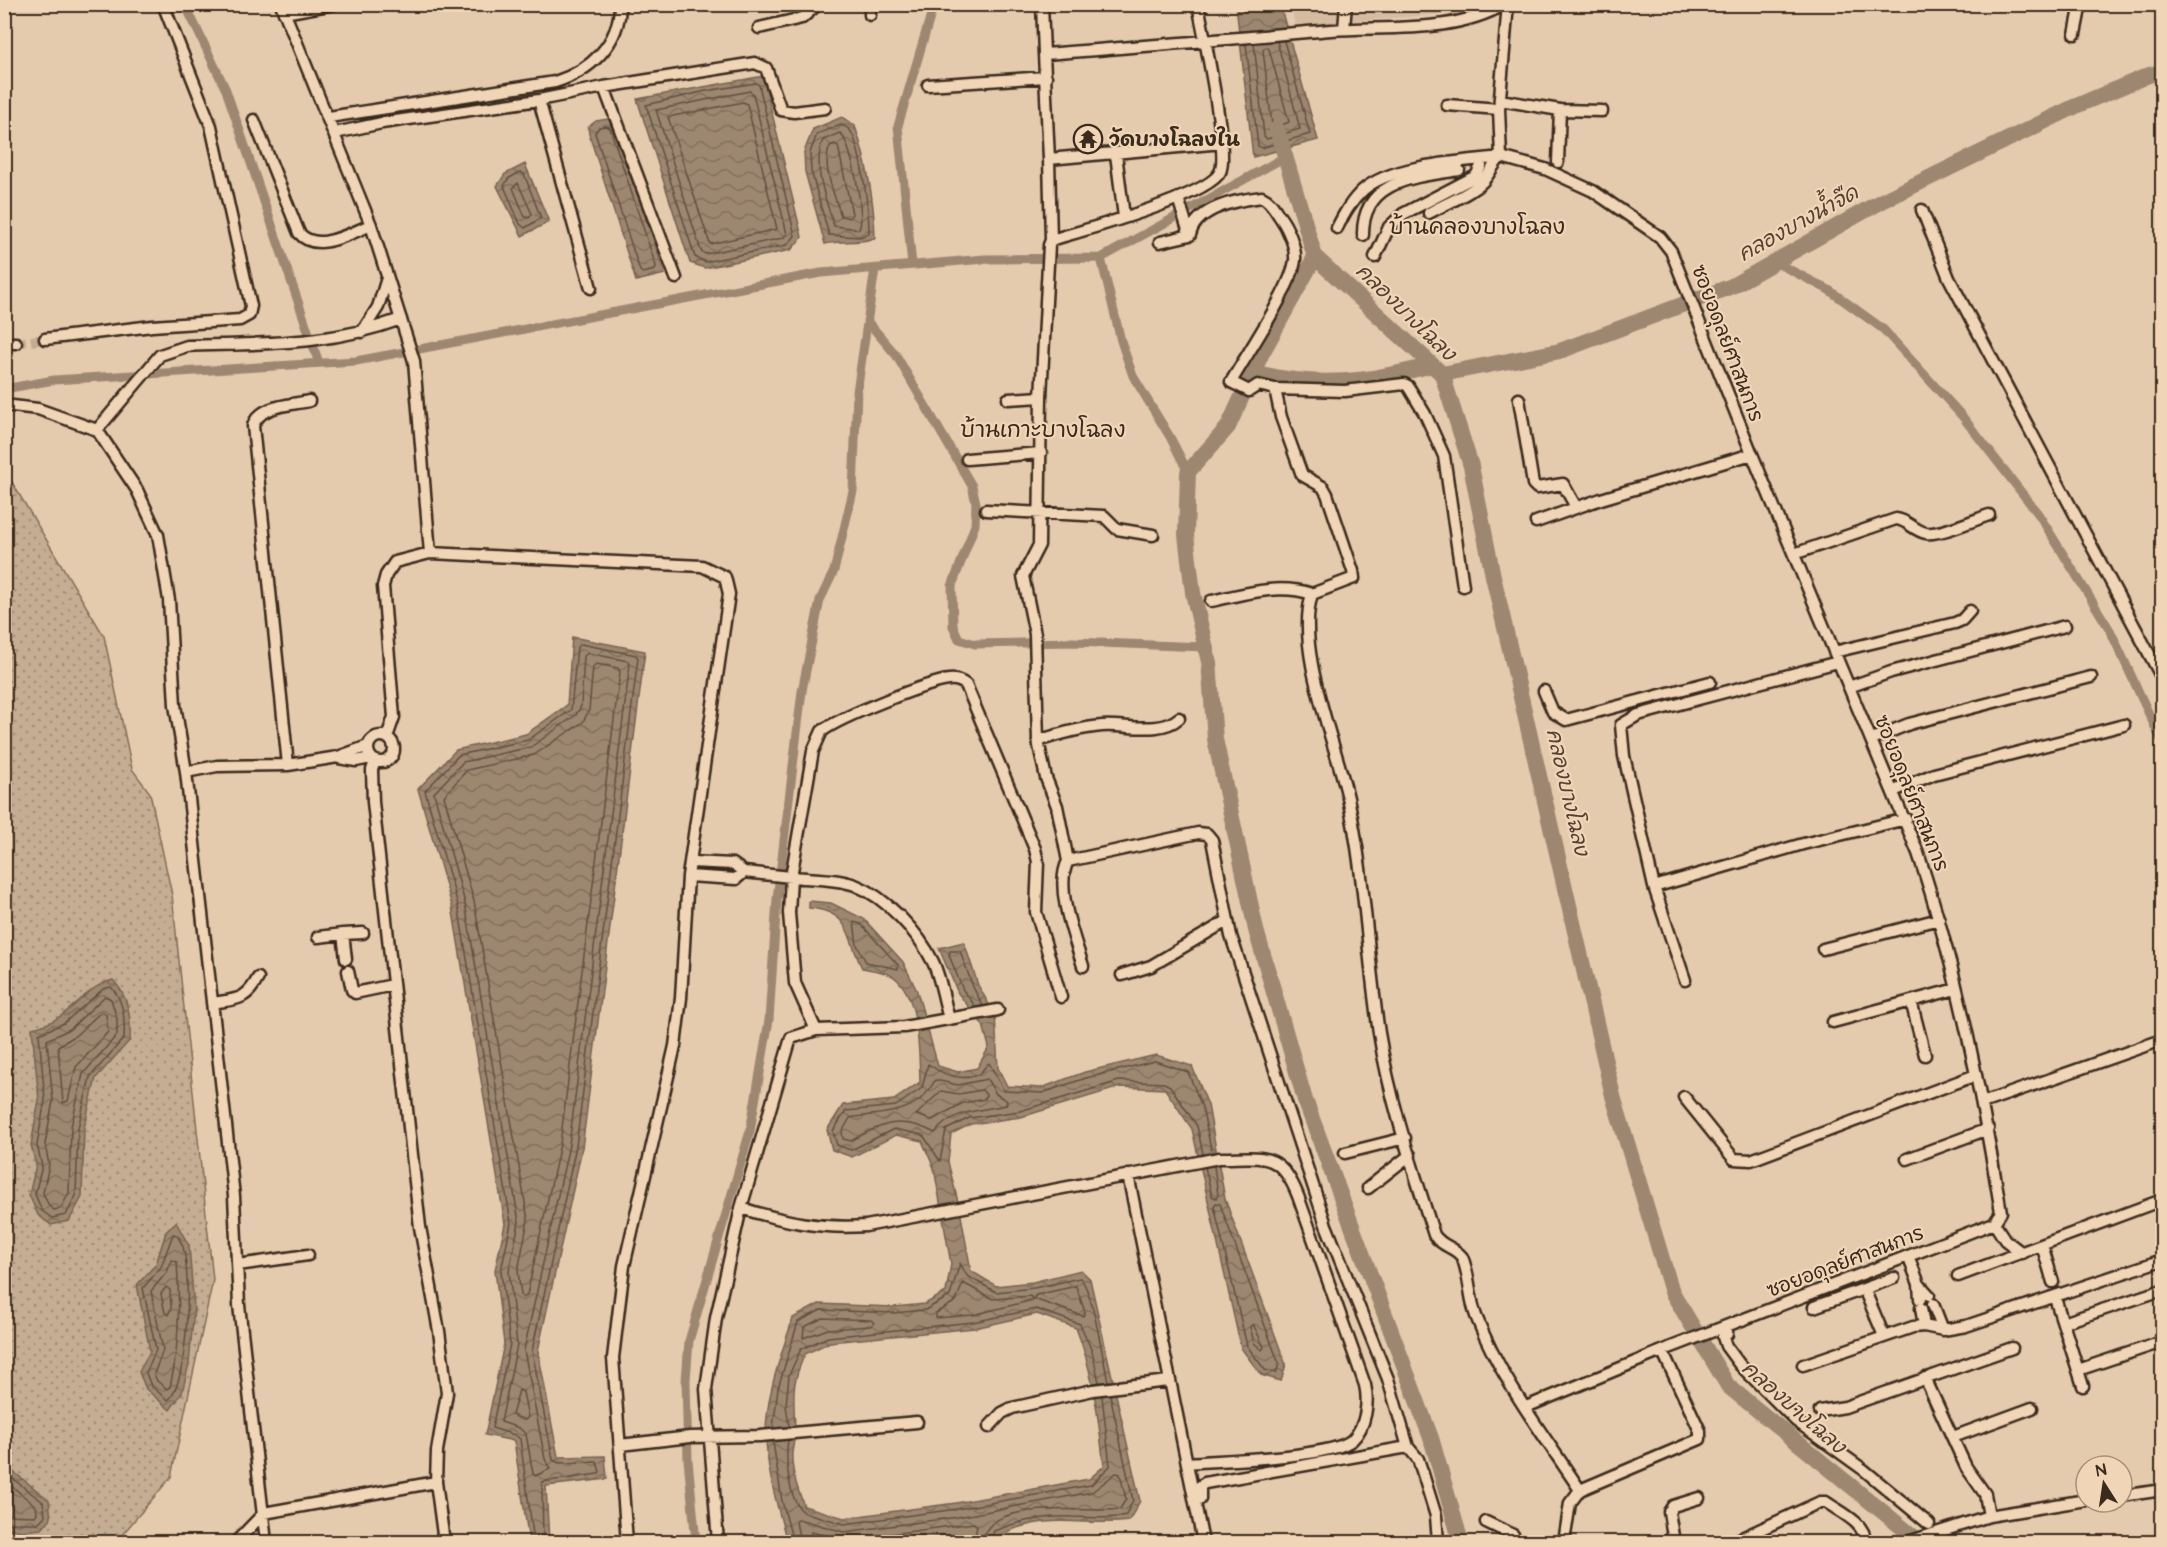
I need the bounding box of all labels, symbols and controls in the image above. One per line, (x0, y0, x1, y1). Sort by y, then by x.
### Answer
temple icon: วัดบางโฉลงใน (1072, 123, 1104, 155)
place label: วัดบางโฉลงใน (1109, 126, 1240, 154)
water label: คลองบางน้ำจืด (1730, 172, 1865, 268)
district label: บ้านคลองบางโฉลง (1389, 212, 1565, 243)
water label: คลองบางโฉลง (1349, 257, 1464, 369)
street label: ซอยอดุลย์ศาสนการ (1683, 261, 1770, 426)
district label: บ้านเกาะบางโฉลง (961, 415, 1125, 446)
street label: ซอยอดุลย์ศาสนการ (1866, 711, 1955, 876)
water label: คลองบางโฉลง (1539, 726, 1597, 860)
street label: ซอยอดุลย์ศาสนการ (1763, 1219, 1928, 1306)
water label: คลองบางโฉลง (1735, 1354, 1853, 1462)
north arrow (2074, 1454, 2134, 1514)
text: N (2094, 1459, 2108, 1482)

